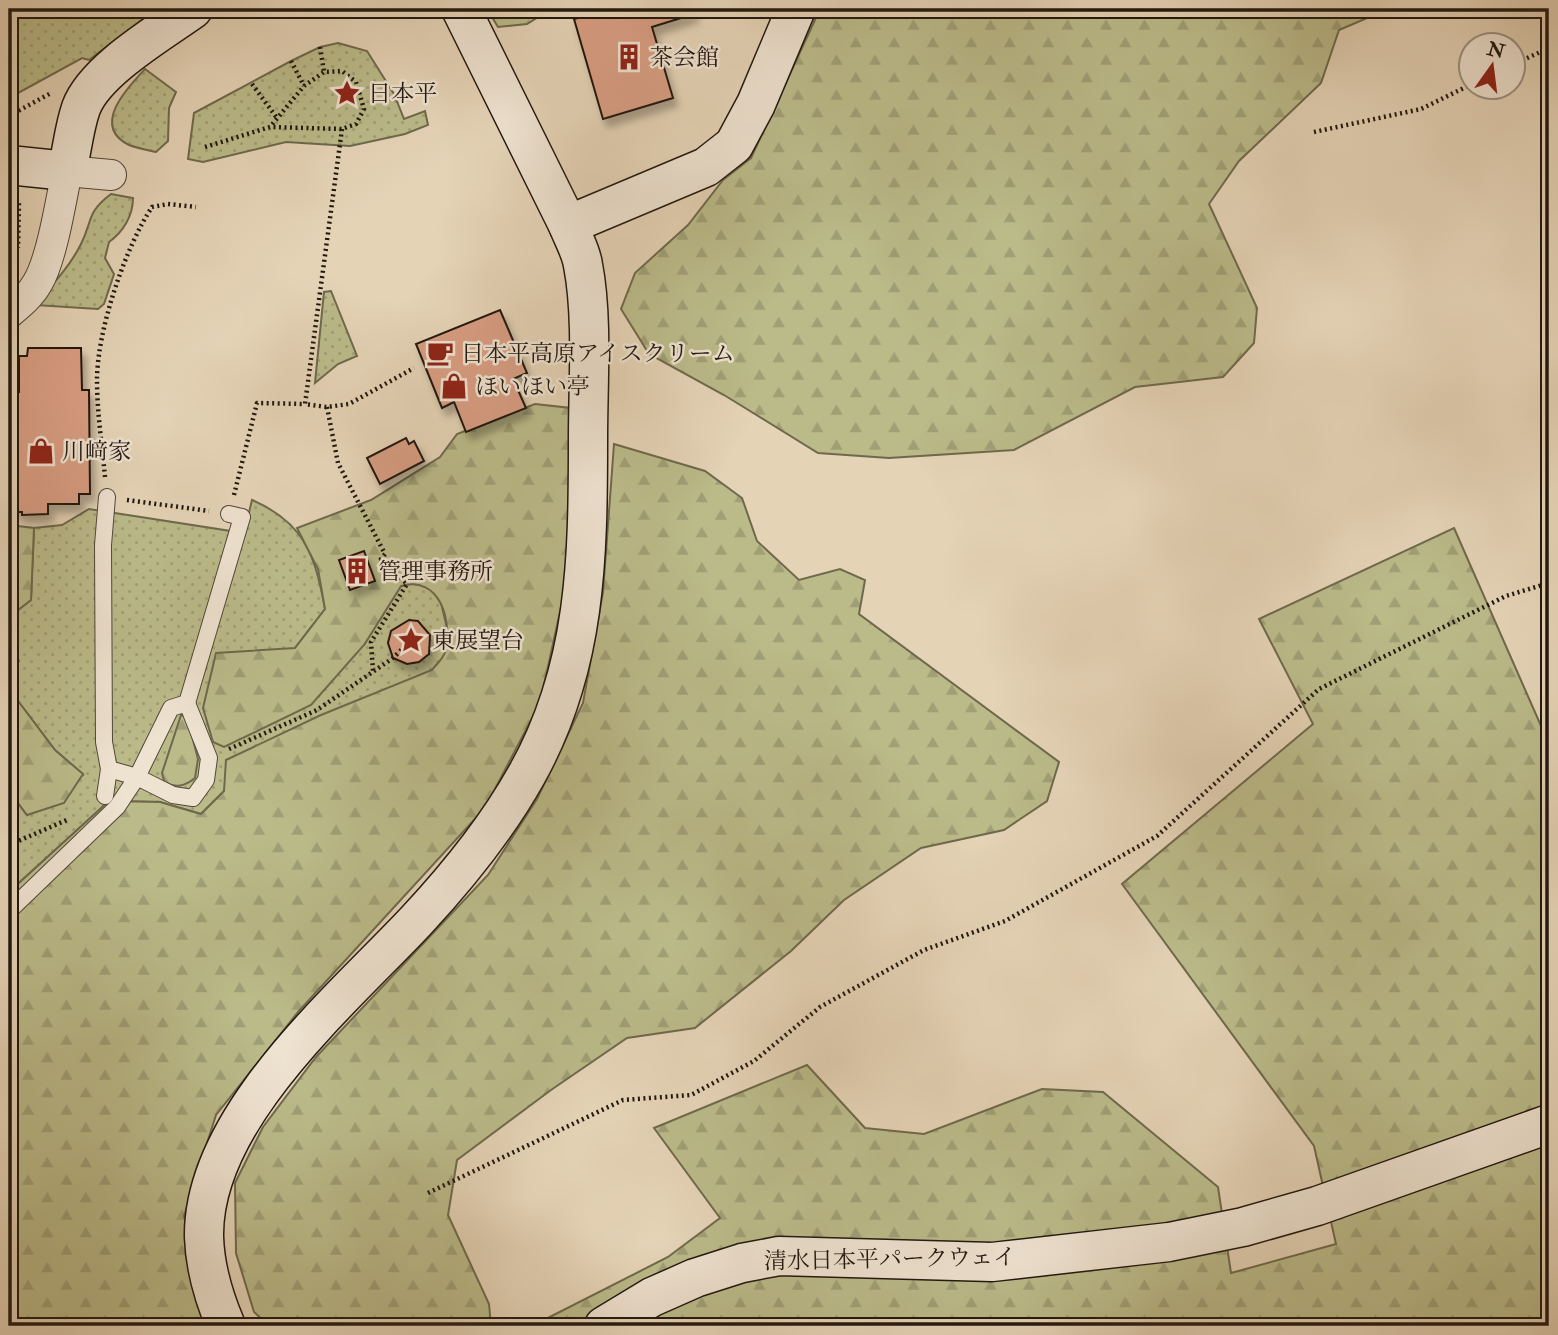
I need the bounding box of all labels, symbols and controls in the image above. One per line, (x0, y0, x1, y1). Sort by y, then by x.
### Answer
north arrow (1456, 32, 1526, 102)
text: N (1484, 37, 1508, 64)
building icon: 茶会館 (614, 42, 644, 72)
place label: 茶会館 (650, 43, 719, 72)
place icon: 日本平 (332, 78, 362, 108)
place label: 日本平 (368, 79, 437, 108)
cafe icon: 日本平高原アイスクリーム (425, 338, 455, 368)
place label: 日本平高原アイスクリーム (461, 339, 735, 368)
shop icon: ほいほい亭 (439, 371, 469, 401)
place label: ほいほい亭 (475, 372, 590, 401)
shop icon: 川﨑家 (26, 436, 56, 466)
place label: 川﨑家 (62, 437, 131, 466)
building icon: 管理事務所 (342, 556, 372, 586)
place label: 管理事務所 (378, 557, 493, 586)
place icon: 東展望台 (396, 625, 426, 655)
place label: 東展望台 (432, 626, 524, 655)
street label: 清水日本平パークウェイ (764, 1242, 1016, 1276)

